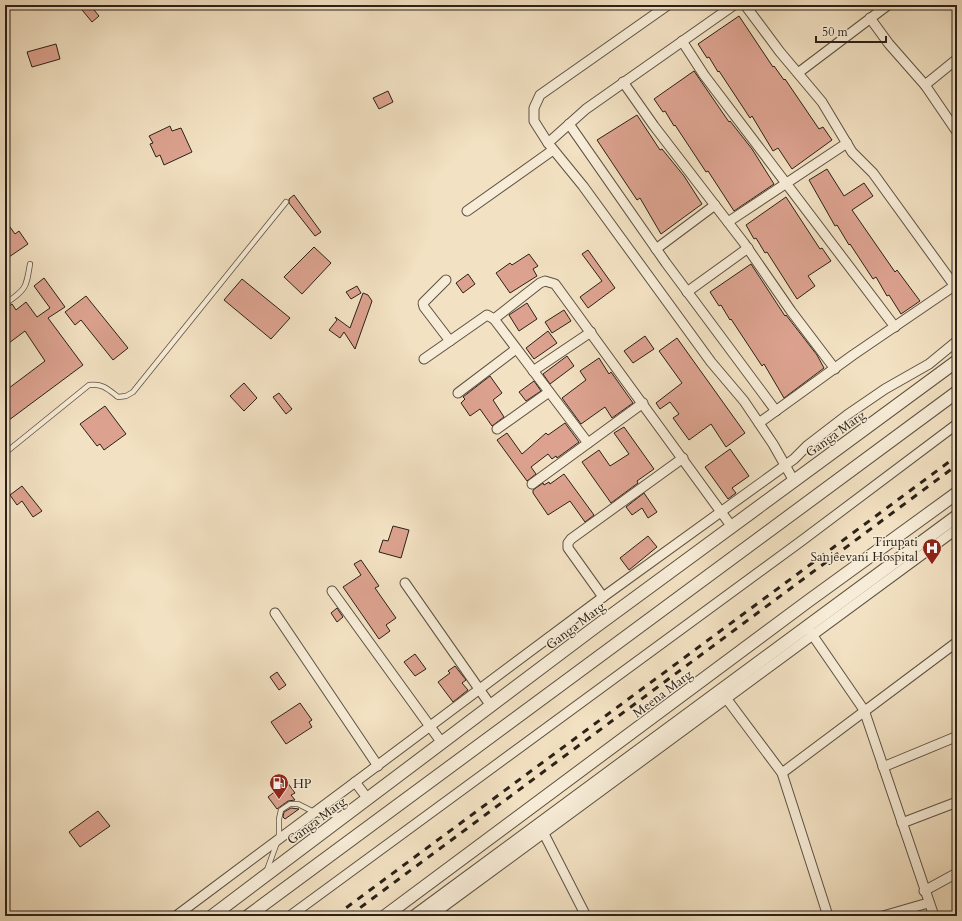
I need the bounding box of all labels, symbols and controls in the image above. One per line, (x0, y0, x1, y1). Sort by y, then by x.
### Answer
scale bar (816, 18, 886, 44)
text: 50 m (822, 24, 849, 40)
street label: Ganga Marg (802, 406, 870, 462)
place label: Tirupati Sanjeevani Hospital (810, 533, 919, 566)
hospital icon: Tirupati Sanjeevani Hospital (921, 537, 943, 565)
street label: Ganga Marg (542, 597, 609, 654)
street label: Meena Marg (629, 665, 697, 722)
fuel station icon: HP (268, 772, 290, 800)
place label: HP (293, 775, 312, 793)
street label: Ganga Marg (283, 792, 350, 849)

